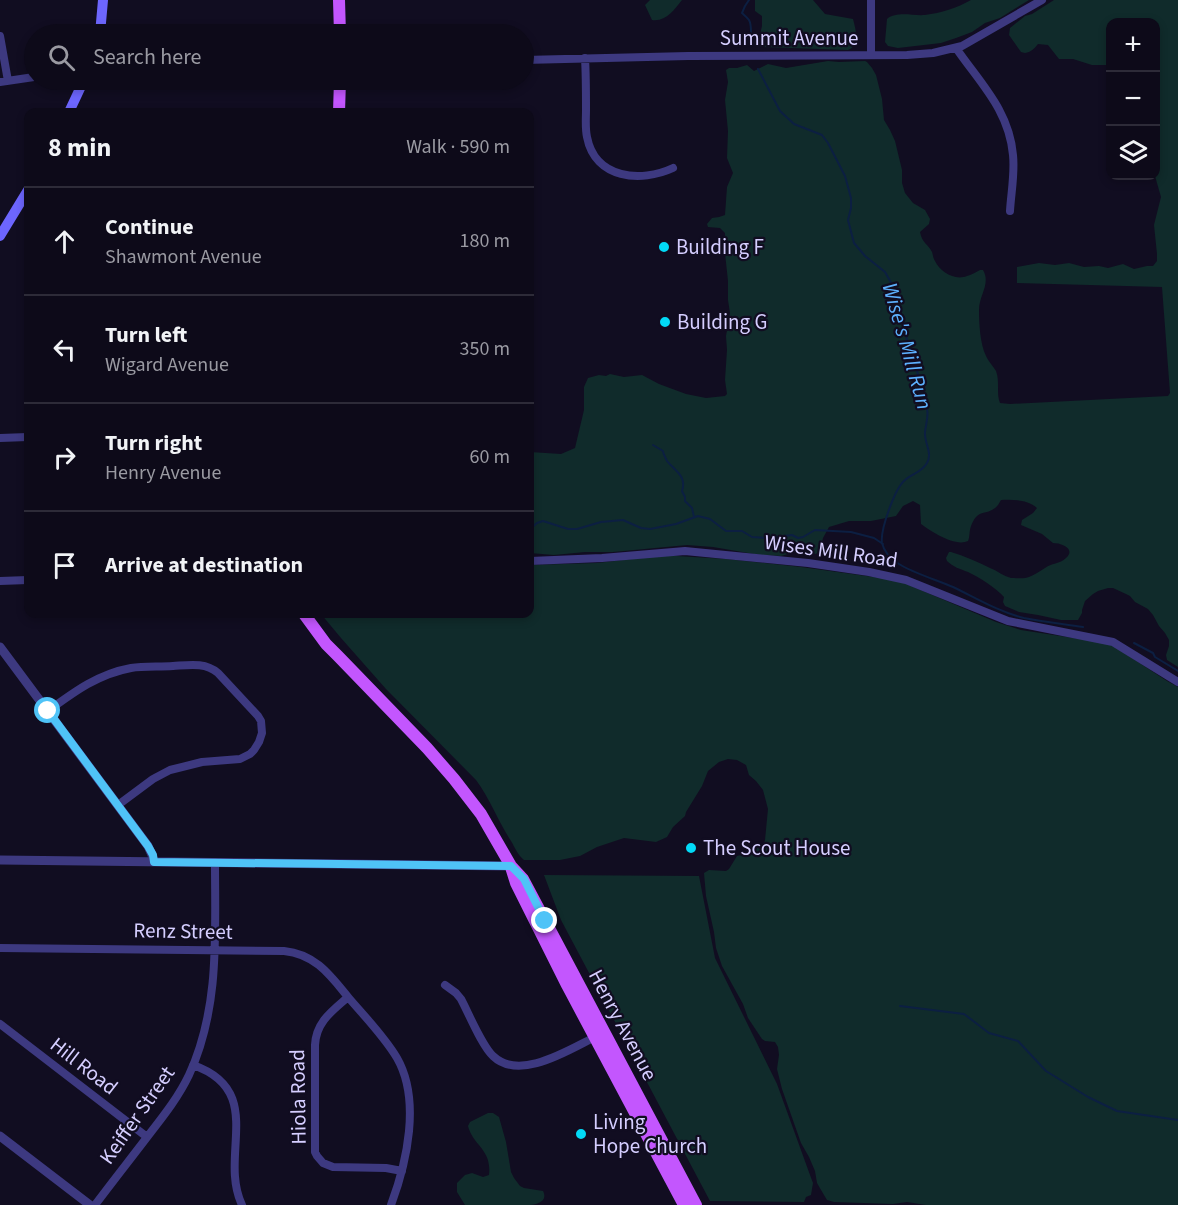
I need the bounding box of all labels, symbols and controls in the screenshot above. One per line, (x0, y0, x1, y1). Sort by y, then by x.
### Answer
map controls (1106, 18, 1160, 180)
button: + (1106, 18, 1160, 72)
street label: Summit Avenue (720, 23, 858, 53)
search box (24, 24, 534, 90)
icon: search (45, 41, 78, 74)
text: Search here (93, 41, 201, 73)
button: − (1106, 72, 1160, 126)
button: layers (1106, 126, 1160, 180)
text: 8 min (48, 129, 111, 166)
text: Walk · 590 m (406, 133, 510, 161)
text: Continue (105, 211, 194, 243)
icon: ahead (48, 225, 81, 258)
text: 180 m (460, 227, 510, 255)
place label: Building F (676, 232, 764, 262)
marker: Building F (657, 240, 671, 254)
text: Shawmont Avenue (105, 243, 262, 271)
water label: Wise's Mill Run (874, 279, 940, 413)
place label: Building G (677, 307, 767, 337)
marker: Building G (658, 315, 672, 329)
text: Turn left (105, 319, 187, 351)
icon: left (48, 333, 81, 366)
text: 350 m (460, 335, 510, 363)
text: Wigard Avenue (105, 351, 229, 379)
text: Turn right (105, 427, 202, 459)
icon: right (48, 441, 81, 474)
text: 60 m (470, 443, 510, 471)
text: Henry Avenue (105, 459, 221, 487)
street label: Wises Mill Road (762, 527, 900, 575)
icon: arrive (48, 549, 81, 582)
text: Arrive at destination (105, 549, 303, 581)
route start (34, 697, 60, 723)
place label: The Scout House (703, 833, 850, 863)
marker: The Scout House (684, 841, 698, 855)
route end (531, 907, 557, 933)
street label: Renz Street (133, 915, 233, 947)
street label: Henry Avenue (581, 964, 665, 1086)
street label: Hill Road (44, 1030, 124, 1102)
street label: Hiola Road (282, 1049, 314, 1145)
street label: Keiffer Street (92, 1060, 182, 1170)
place label: Living Hope Church (593, 1107, 707, 1161)
marker: Living Hope Church (574, 1127, 588, 1141)

